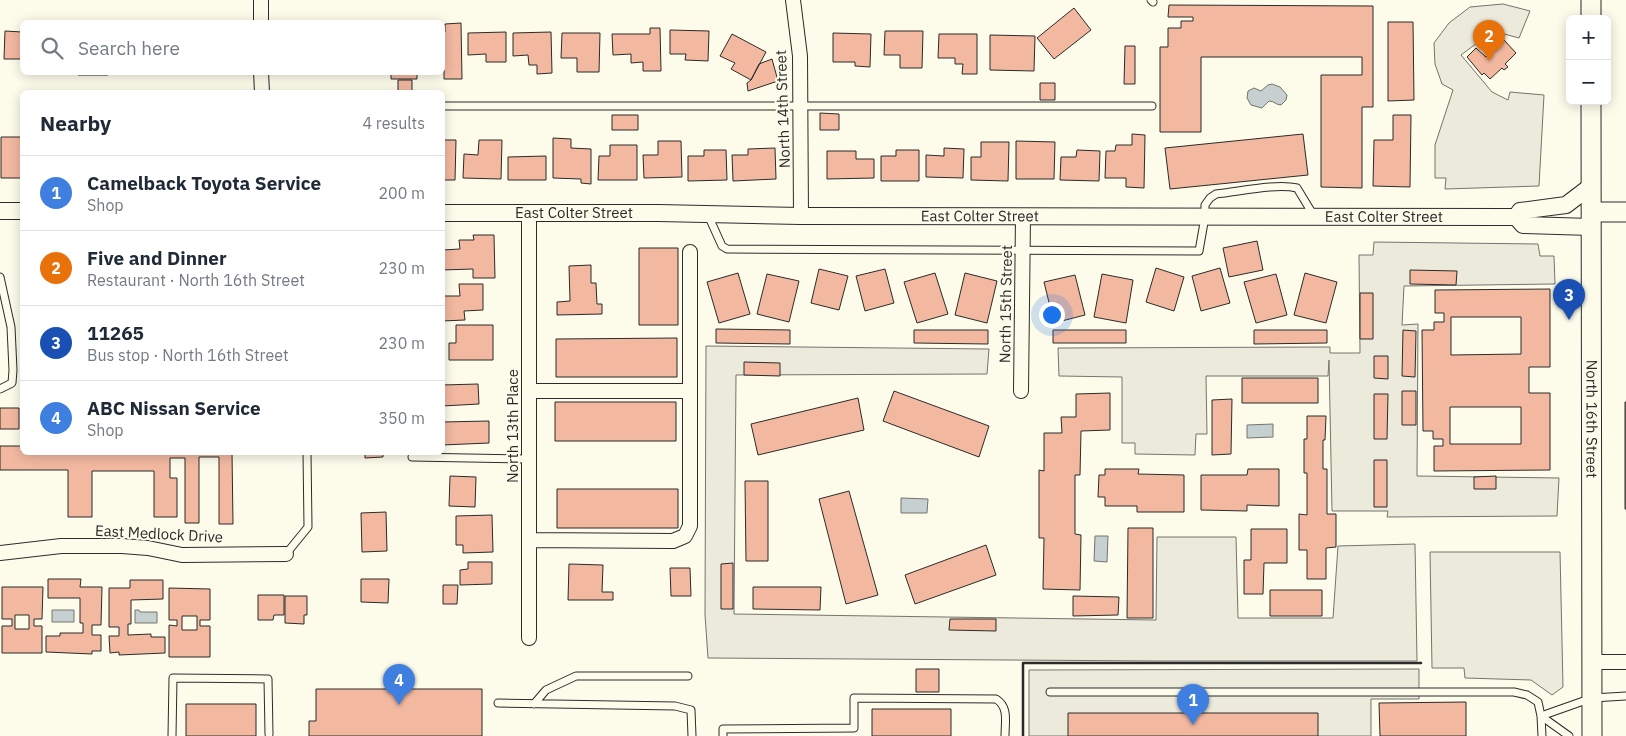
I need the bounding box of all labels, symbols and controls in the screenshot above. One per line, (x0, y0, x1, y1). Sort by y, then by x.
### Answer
map controls (1566, 15, 1611, 105)
button: + (1566, 15, 1611, 60)
search box (20, 20, 445, 75)
pin: 2 (1473, 20, 1505, 61)
icon: search (38, 34, 66, 62)
text: Search here (78, 36, 180, 60)
street label: North 14th Street (771, 50, 794, 169)
button: − (1566, 60, 1611, 105)
text: Nearby (40, 109, 111, 137)
text: 4 results (362, 113, 425, 133)
text: Camelback Toyota Service (87, 171, 321, 195)
text: 1 (51, 183, 61, 203)
text: 200 m (378, 183, 425, 203)
text: Shop (87, 195, 124, 215)
street label: East Colter Street (515, 203, 633, 222)
street label: East Colter Street (921, 206, 1039, 225)
street label: East Colter Street (1325, 207, 1443, 226)
street label: North 15th Street (995, 245, 1016, 363)
text: Five and Dinner (87, 246, 227, 270)
text: 2 (51, 258, 61, 278)
text: 230 m (378, 258, 425, 278)
text: Restaurant · North 16th Street (87, 270, 305, 290)
pin: 3 (1553, 279, 1585, 320)
your location (1039, 302, 1065, 328)
text: 11265 (87, 321, 144, 345)
text: 3 (51, 333, 61, 353)
text: 230 m (378, 333, 425, 353)
text: Bus stop · North 16th Street (87, 345, 289, 365)
street label: North 16th Street (1582, 360, 1602, 478)
street label: North 13th Place (503, 369, 522, 483)
text: ABC Nissan Service (87, 396, 261, 420)
text: 4 (51, 408, 61, 428)
text: 350 m (378, 408, 425, 428)
text: Shop (87, 420, 124, 440)
street label: East Medlock Drive (95, 521, 224, 546)
pin: 4 (383, 664, 415, 705)
pin: 1 (1177, 684, 1209, 725)

